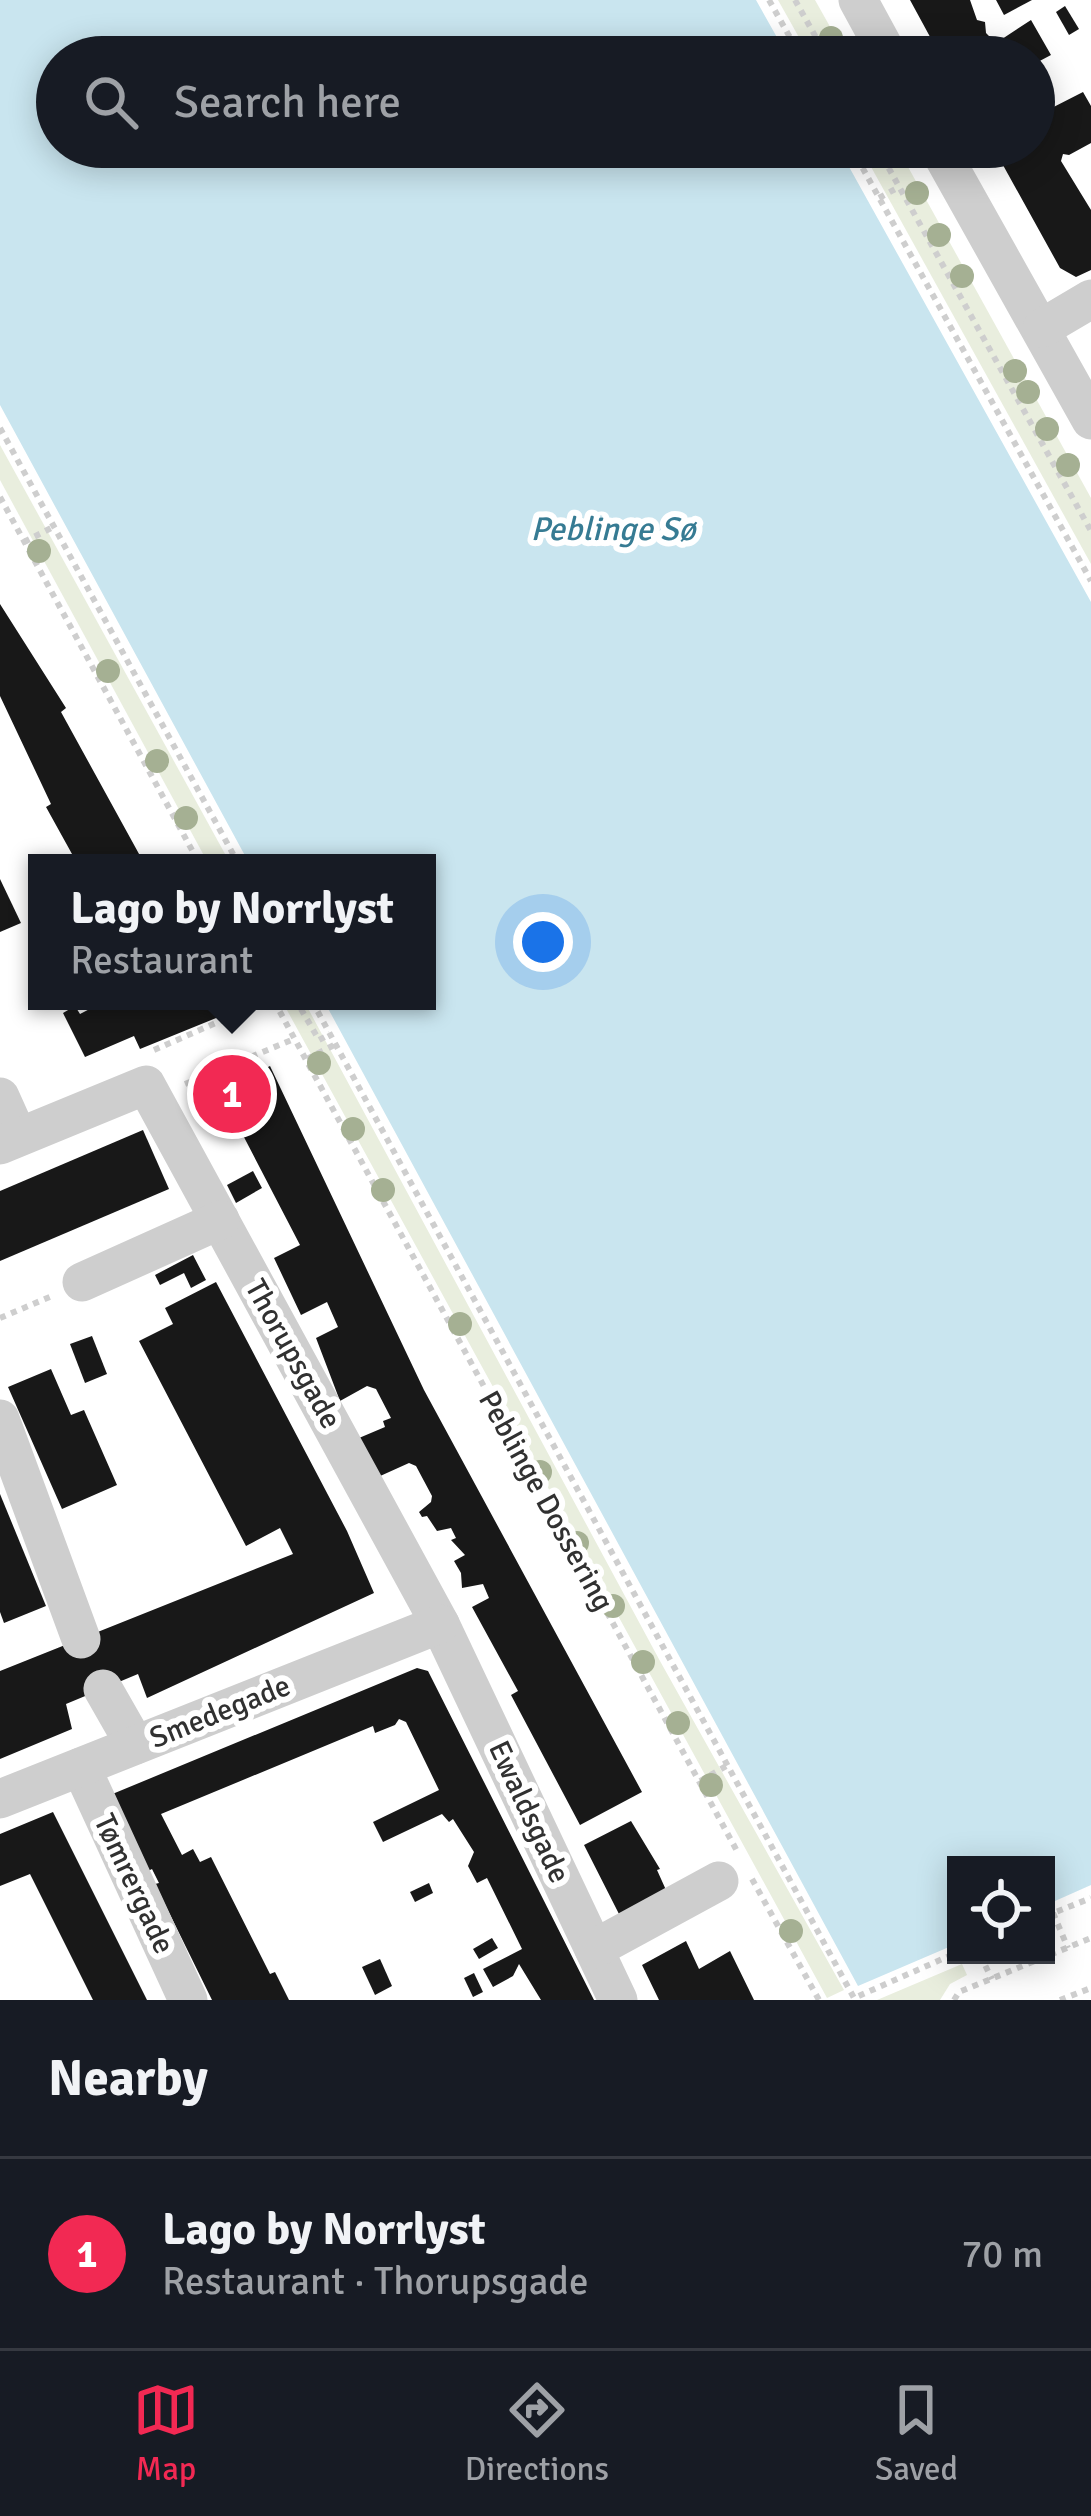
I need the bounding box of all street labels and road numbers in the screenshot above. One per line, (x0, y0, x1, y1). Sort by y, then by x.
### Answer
street label: Thorupsgade (237, 1273, 349, 1435)
street label: Peblinge Dossering (470, 1385, 622, 1617)
street label: Smedegade (144, 1667, 296, 1757)
street label: Ewaldsgade (480, 1735, 578, 1889)
street label: Tømrergade (86, 1808, 182, 1960)

